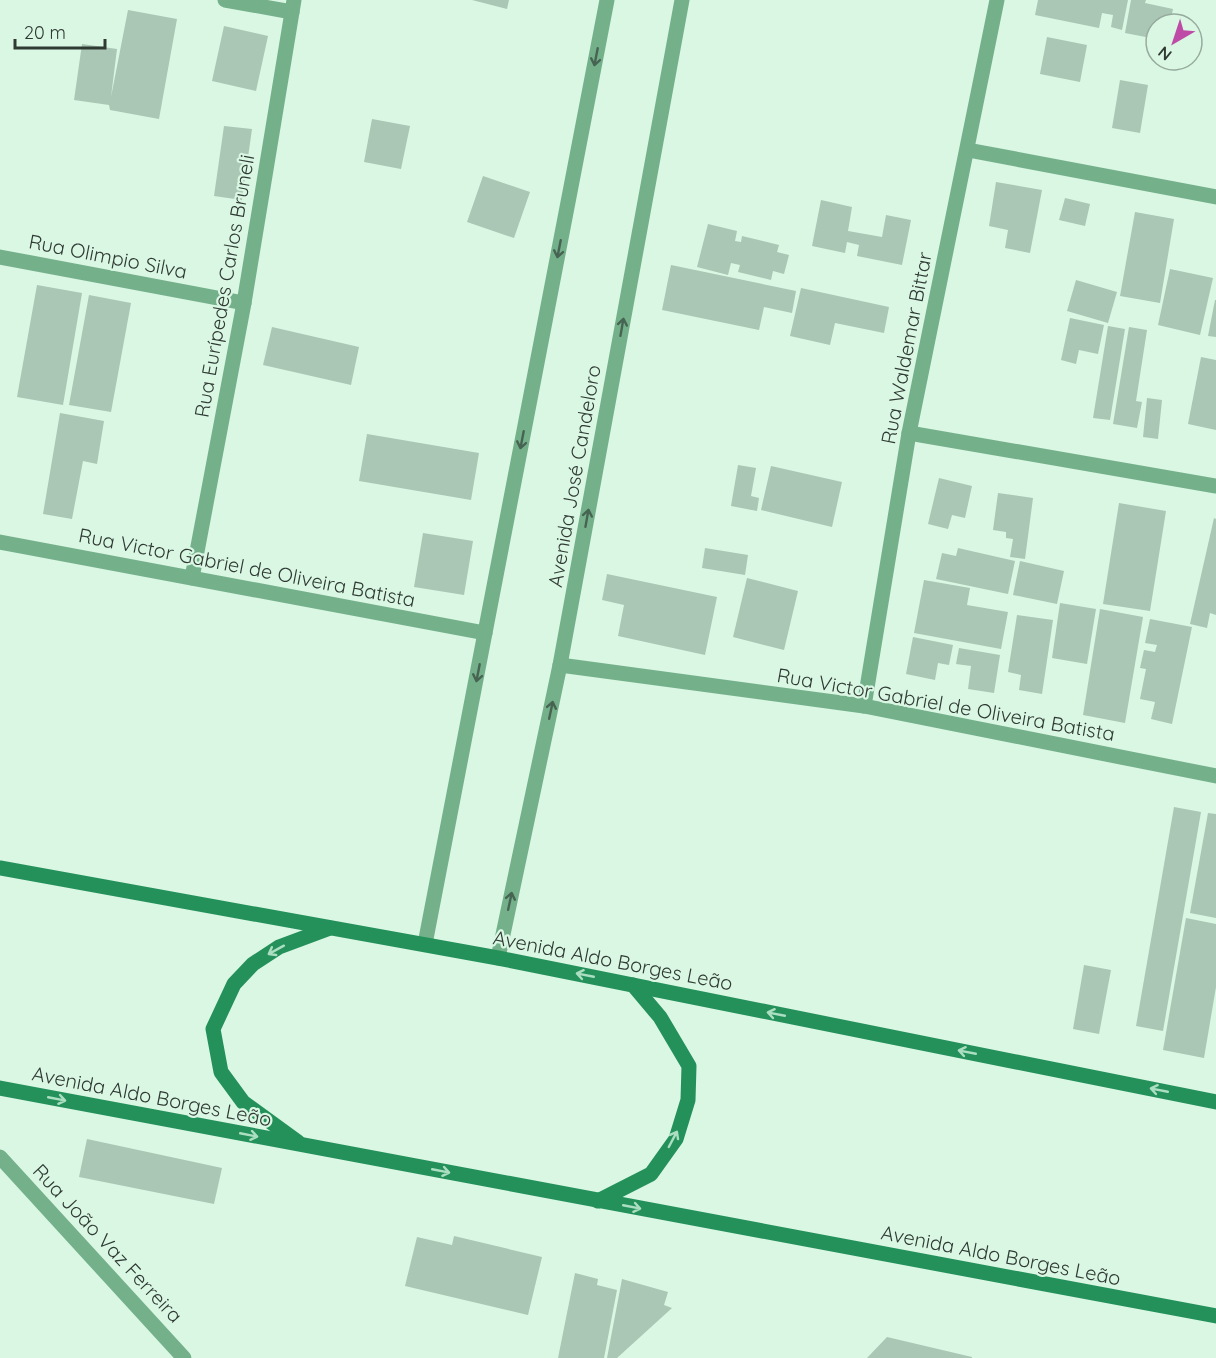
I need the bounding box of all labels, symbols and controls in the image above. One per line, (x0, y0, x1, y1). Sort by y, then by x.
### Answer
scale bar (15, 12, 105, 50)
north arrow (1144, 12, 1204, 72)
text: 20 m (24, 21, 66, 44)
text: N (1154, 42, 1175, 65)
one-way arrow (590, 47, 601, 67)
street label: Rua Eurípedes Carlos Bruneli (189, 153, 259, 419)
street label: Rua Olimpio Silva (27, 228, 189, 284)
one-way arrow (553, 239, 564, 258)
street label: Rua Waldemar Bittar (875, 249, 937, 446)
one-way arrow (617, 317, 628, 337)
street label: Avenida José Candeloro (542, 363, 606, 589)
one-way arrow (516, 430, 527, 450)
one-way arrow (582, 509, 593, 529)
street label: Rua Victor Gabriel de Oliveira Batista (77, 522, 417, 612)
street label: Rua Victor Gabriel de Oliveira Batista (775, 662, 1117, 746)
one-way arrow (472, 663, 483, 682)
one-way arrow (546, 701, 557, 720)
one-way arrow (505, 892, 517, 911)
street label: Avenida Aldo Borges Leão (491, 924, 735, 996)
one-way arrow (268, 944, 285, 956)
one-way arrow (576, 969, 595, 980)
one-way arrow (767, 1008, 786, 1019)
one-way arrow (958, 1046, 978, 1057)
street label: Avenida Aldo Borges Leão (30, 1060, 274, 1132)
one-way arrow (1149, 1084, 1169, 1095)
one-way arrow (47, 1094, 67, 1105)
one-way arrow (239, 1130, 258, 1141)
one-way arrow (668, 1131, 680, 1149)
street label: Rua João Vaz Ferreira (28, 1158, 188, 1328)
one-way arrow (430, 1166, 450, 1177)
one-way arrow (622, 1202, 642, 1213)
street label: Avenida Aldo Borges Leão (879, 1219, 1123, 1291)

